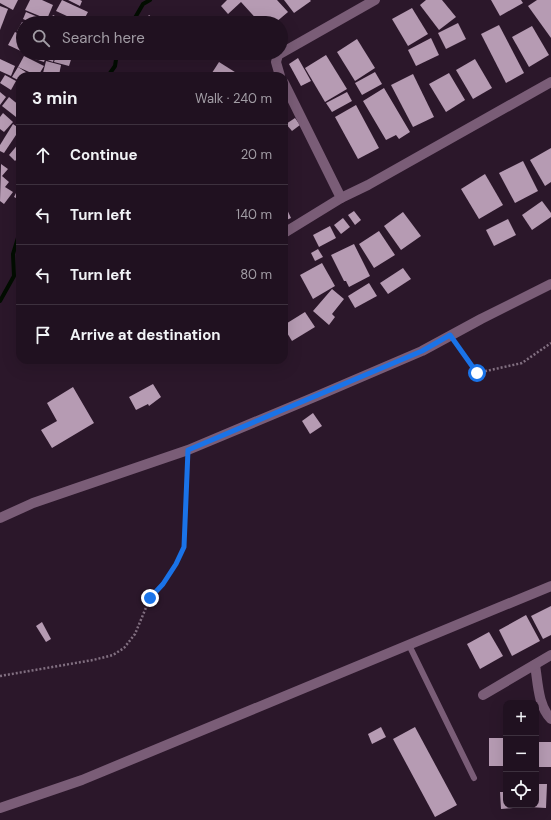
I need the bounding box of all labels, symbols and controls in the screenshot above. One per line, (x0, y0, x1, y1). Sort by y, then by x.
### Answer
search box (16, 16, 288, 60)
icon: search (30, 27, 52, 49)
text: Search here (62, 28, 145, 48)
text: 3 min (32, 87, 77, 109)
text: Walk · 240 m (195, 90, 272, 107)
icon: ahead (32, 144, 54, 166)
text: Continue (70, 145, 138, 165)
text: 20 m (241, 146, 272, 163)
icon: left (32, 204, 54, 226)
text: Turn left (70, 205, 131, 225)
text: 140 m (236, 206, 272, 223)
icon: left (32, 264, 54, 286)
text: Turn left (70, 265, 131, 285)
text: 80 m (240, 266, 272, 283)
icon: arrive (32, 324, 54, 346)
text: Arrive at destination (70, 325, 221, 345)
route start (468, 364, 486, 382)
route end (141, 589, 159, 607)
map controls (503, 700, 539, 808)
button: + (503, 700, 539, 736)
button: − (503, 736, 539, 772)
button: locate (503, 772, 539, 808)

